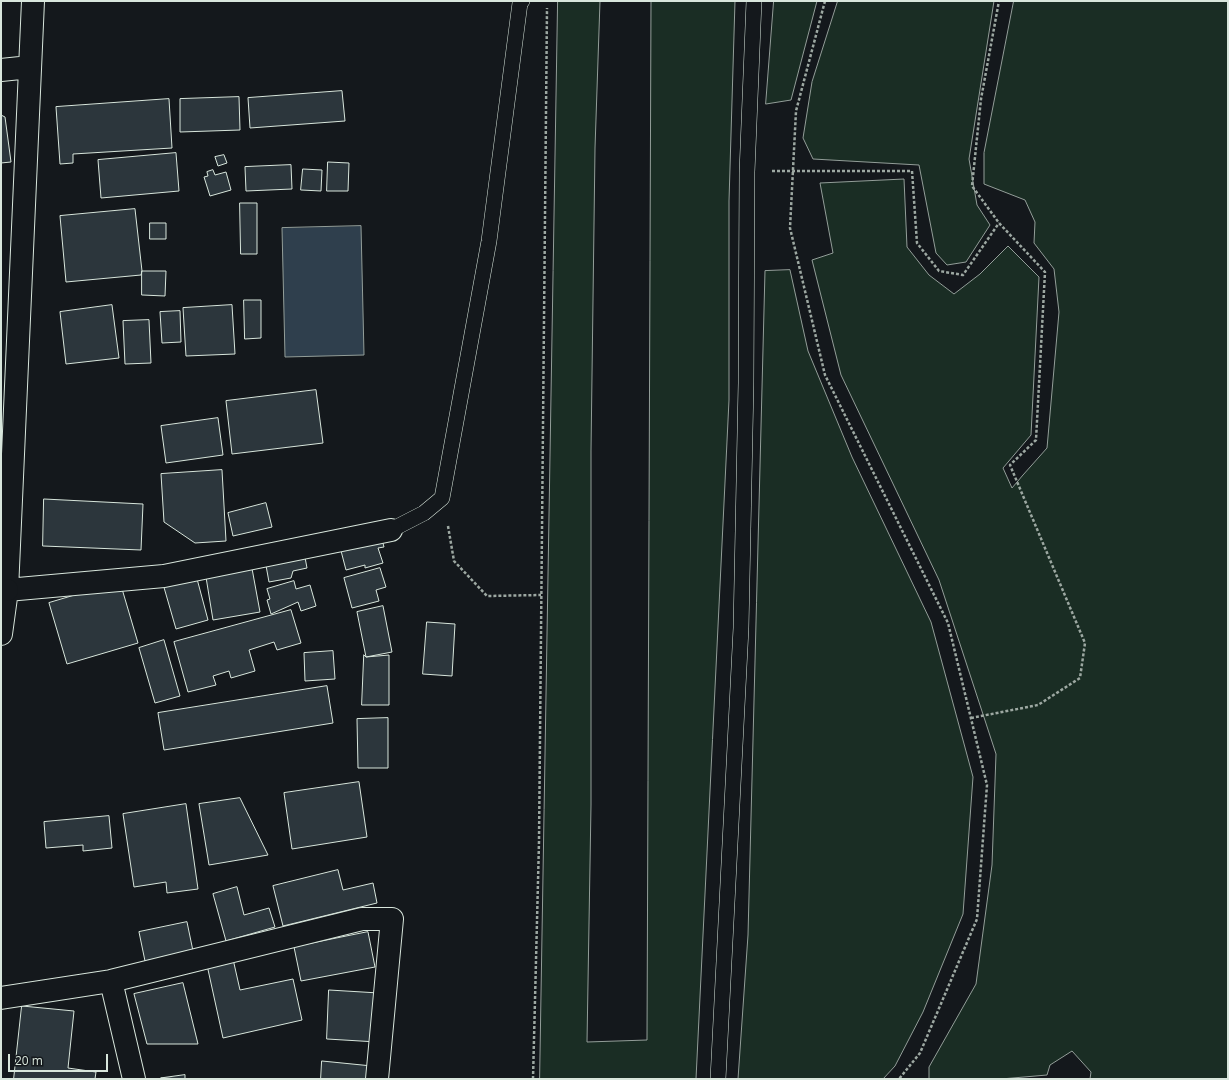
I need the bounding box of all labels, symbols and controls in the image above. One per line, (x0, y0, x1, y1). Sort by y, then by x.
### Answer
scale bar (10, 1046, 110, 1072)
text: 20 m (15, 1052, 43, 1069)

